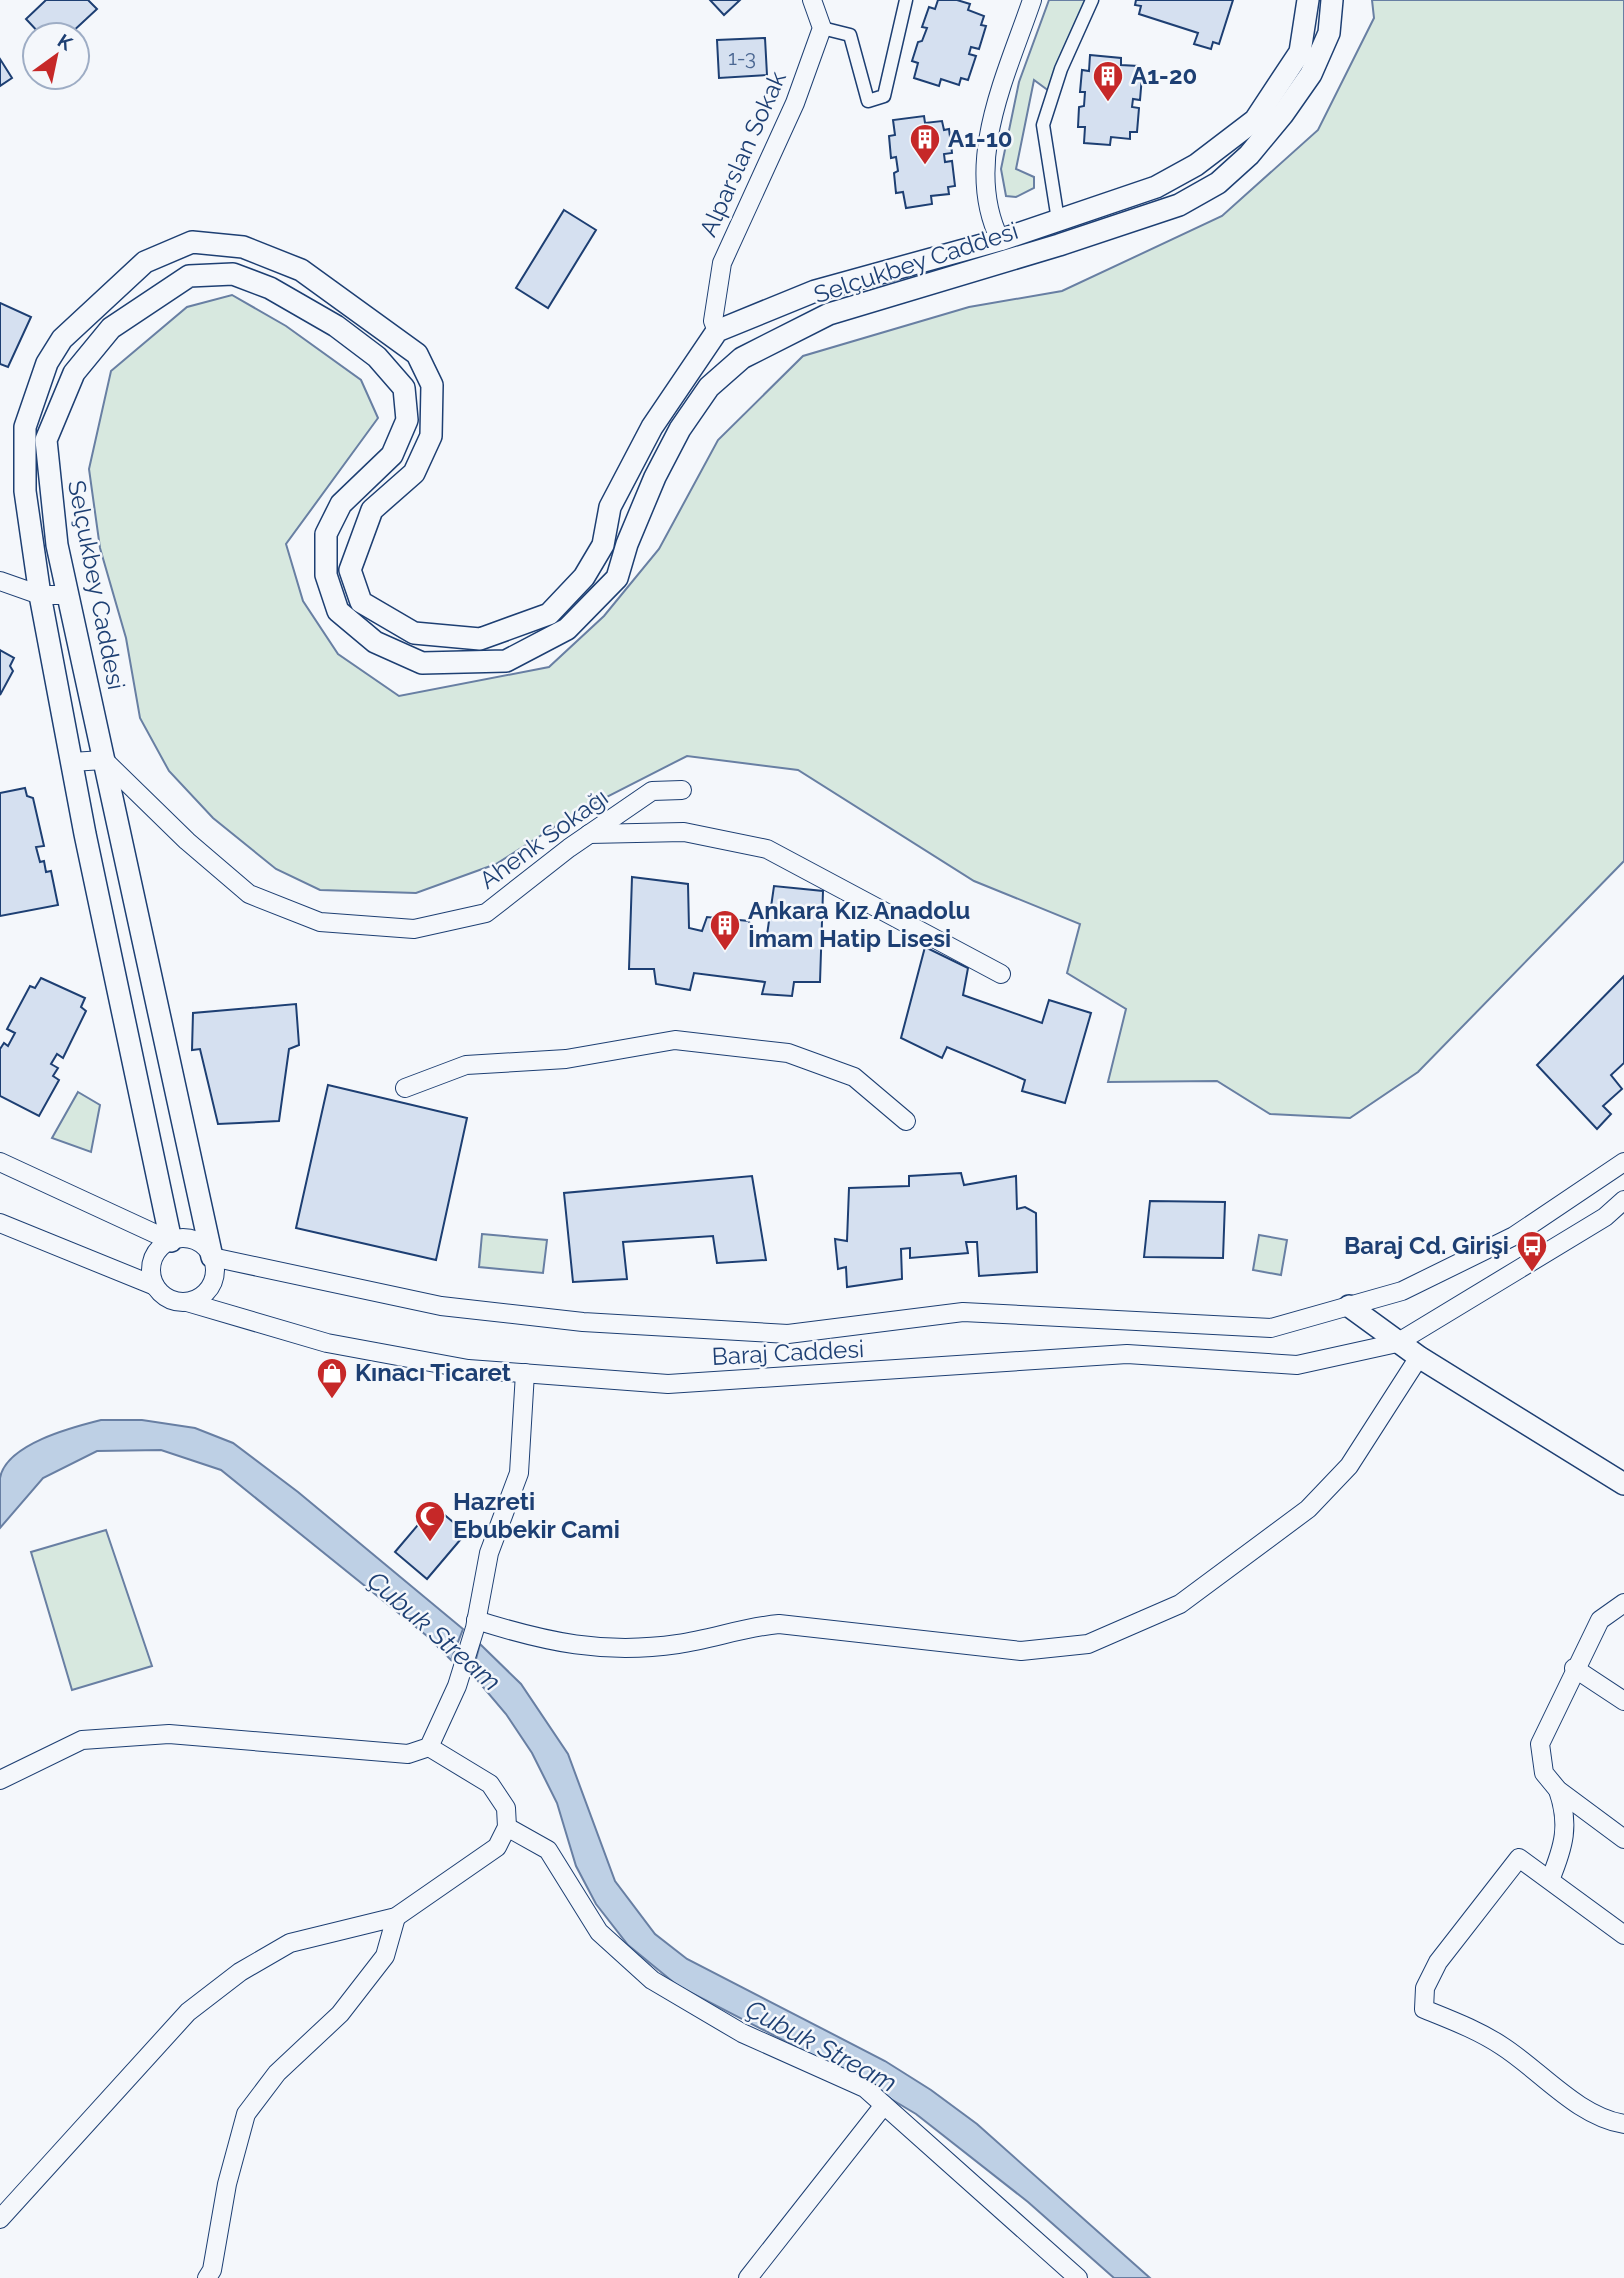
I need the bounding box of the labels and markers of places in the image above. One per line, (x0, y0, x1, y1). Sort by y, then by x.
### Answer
building icon: A1-20 (1091, 59, 1125, 103)
place label: A1-20 (1131, 61, 1197, 90)
building icon: A1-10 (908, 122, 942, 166)
place label: A1-10 (948, 124, 1012, 153)
place label: Ankara Kız Anadolu İmam Hatip Lisesi (748, 896, 970, 953)
building icon: Ankara Kız Anadolu İmam Hatip Lisesi (708, 908, 742, 952)
bus stop icon: Baraj Cd. Girişi (1515, 1229, 1549, 1273)
place label: Baraj Cd. Girişi (1344, 1231, 1509, 1260)
shop icon: Kınacı Ticaret (315, 1356, 349, 1400)
place label: Kınacı Ticaret (355, 1358, 511, 1387)
place label: Hazreti Ebubekir Cami (453, 1487, 620, 1544)
mosque icon: Hazreti Ebubekir Cami (413, 1499, 447, 1543)

